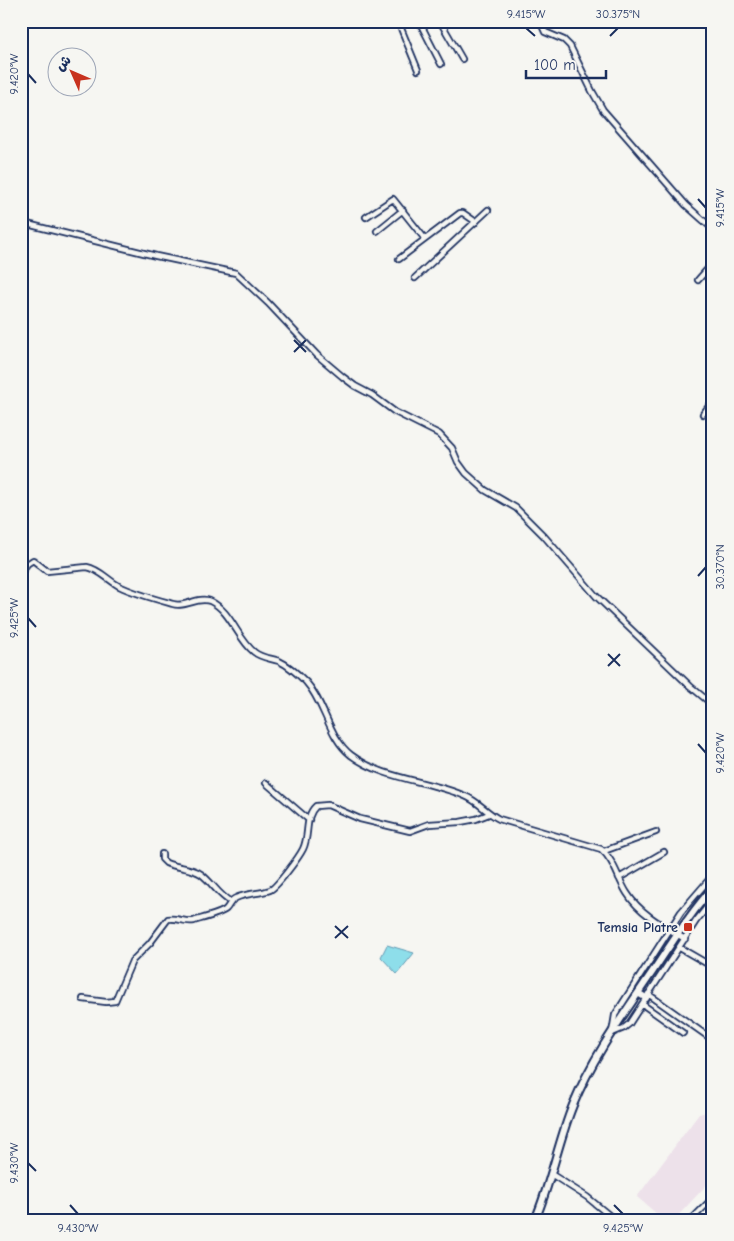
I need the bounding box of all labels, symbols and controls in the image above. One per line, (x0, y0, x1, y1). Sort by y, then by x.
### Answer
text: 9.415°W (507, 7, 546, 21)
text: 30.375°N (596, 7, 640, 21)
north arrow (48, 48, 98, 98)
scale bar (526, 48, 606, 80)
text: ش (52, 52, 75, 75)
text: 9.420°W (7, 53, 21, 94)
text: 100 m (534, 56, 576, 74)
text: 9.415°W (713, 188, 727, 227)
text: 30.370°N (713, 544, 727, 590)
text: 9.425°W (7, 597, 21, 638)
text: 9.420°W (713, 732, 727, 773)
place label: Temsia Platre (597, 919, 678, 936)
marker: Temsia Platre (682, 921, 694, 933)
text: 9.430°W (7, 1142, 21, 1183)
text: 9.430°W (58, 1221, 99, 1235)
text: 9.425°W (603, 1221, 644, 1235)

